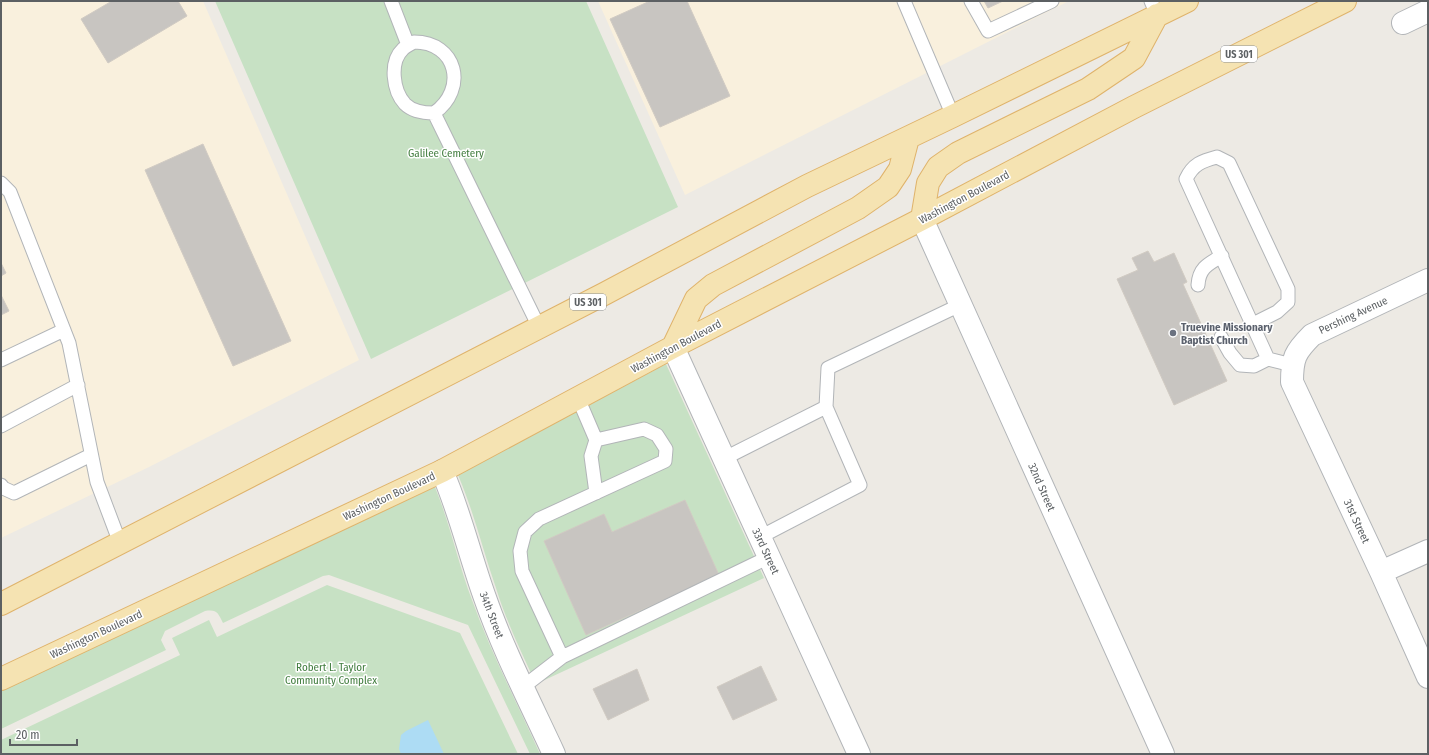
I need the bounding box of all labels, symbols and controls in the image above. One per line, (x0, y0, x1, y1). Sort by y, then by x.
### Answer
road number: US 301 (1221, 46, 1257, 62)
park label: Galilee Cemetery (408, 147, 484, 160)
street label: Washington Boulevard (917, 168, 1012, 227)
road number: US 301 (570, 294, 606, 310)
street label: Pershing Avenue (1317, 294, 1390, 337)
street label: Washington Boulevard (629, 317, 724, 376)
place label: Truevine Missionary Baptist Church (1181, 321, 1273, 347)
marker: Truevine Missionary Baptist Church (1168, 328, 1178, 338)
street label: 32nd Street (1025, 461, 1058, 514)
street label: Washington Boulevard (341, 469, 437, 524)
street label: 31st Street (1341, 497, 1373, 546)
street label: 33rd Street (749, 526, 782, 577)
street label: 34th Street (477, 590, 507, 641)
street label: Washington Boulevard (48, 607, 144, 662)
park label: Robert L. Taylor Community Complex (285, 661, 377, 687)
scale bar (10, 721, 77, 747)
text: 20 m (16, 728, 40, 742)

